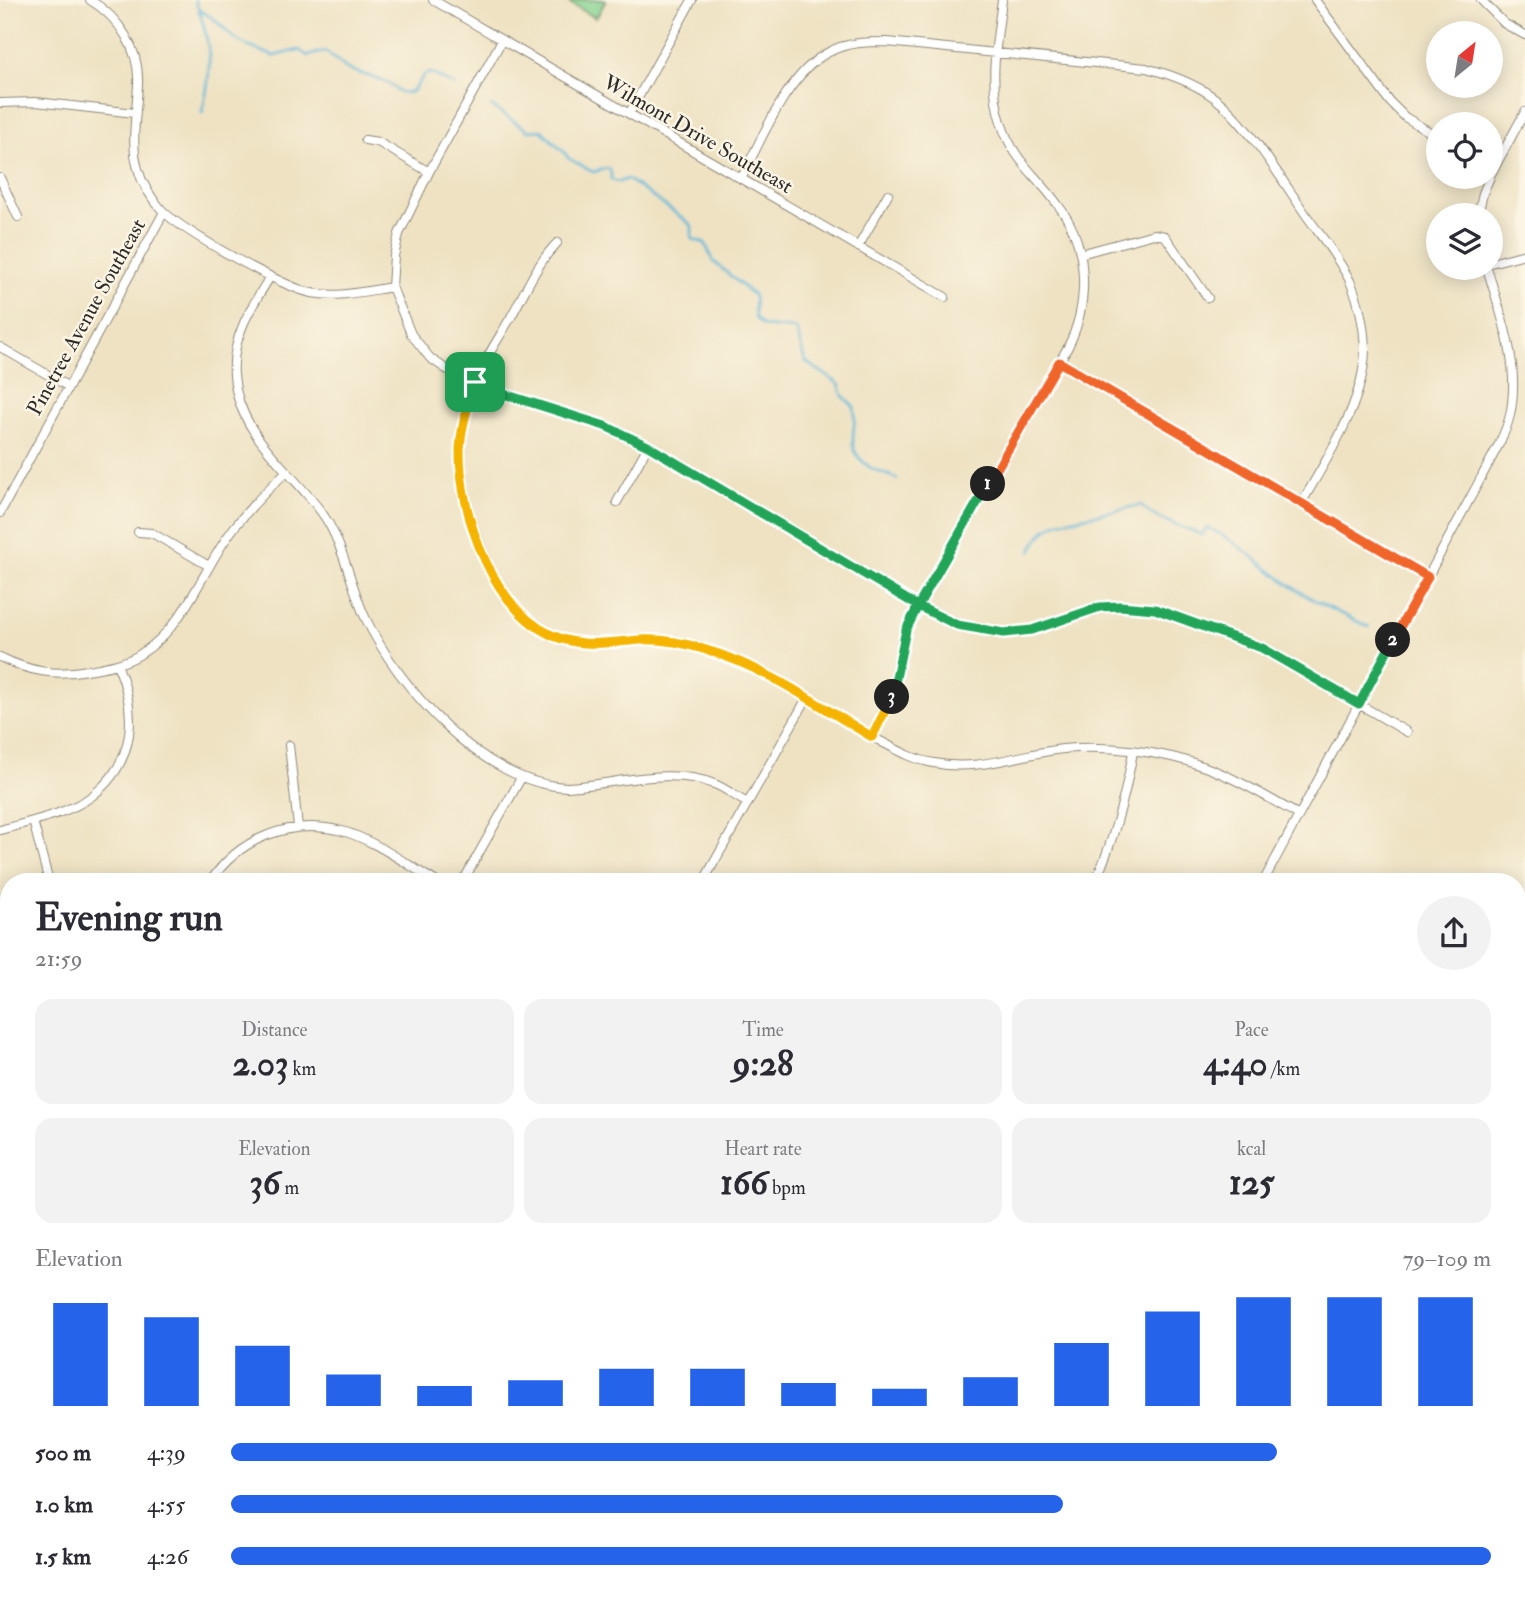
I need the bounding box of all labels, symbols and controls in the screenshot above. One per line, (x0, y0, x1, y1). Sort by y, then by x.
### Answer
north arrow (1426, 21, 1503, 98)
map controls (1426, 21, 1503, 280)
street label: Wilmont Drive Southeast (597, 69, 798, 200)
button: locate (1426, 112, 1503, 189)
button: layers (1426, 203, 1503, 280)
street label: Pinetree Avenue Southeast (21, 214, 152, 420)
pin (445, 352, 505, 412)
icon: arrive (456, 363, 494, 401)
pin: 1 (970, 466, 1006, 502)
text: 1 (984, 471, 991, 495)
pin: 2 (1376, 622, 1410, 658)
text: 2 (1388, 627, 1397, 651)
pin: 3 (874, 680, 910, 714)
text: 3 (888, 684, 895, 708)
text: Evening run (35, 894, 223, 942)
button: share (1417, 896, 1491, 970)
text: 21:59 (35, 944, 82, 973)
text: Distance (241, 1018, 308, 1042)
text: Time (742, 1018, 784, 1042)
text: Pace (1235, 1018, 1269, 1042)
text: 2.03 (232, 1042, 288, 1086)
text: 9:28 (733, 1042, 793, 1086)
text: 4:40 (1203, 1042, 1267, 1086)
text: km (288, 1057, 316, 1081)
text: /km (1267, 1057, 1300, 1081)
text: Elevation (238, 1137, 311, 1161)
text: Heart rate (724, 1137, 802, 1161)
text: kcal (1237, 1137, 1266, 1161)
text: 36 (249, 1161, 280, 1205)
text: 166 (720, 1161, 768, 1205)
text: 125 (1229, 1161, 1274, 1205)
text: m (280, 1176, 299, 1200)
text: bpm (768, 1176, 806, 1200)
text: Elevation (35, 1244, 123, 1273)
text: 79–109 m (1403, 1244, 1491, 1273)
text: 500 m (35, 1438, 91, 1467)
text: 4:39 (147, 1438, 186, 1467)
text: 1.0 km (35, 1490, 93, 1519)
text: 4:55 (147, 1490, 185, 1519)
text: 1.5 km (35, 1542, 91, 1571)
text: 4:26 (147, 1542, 188, 1571)

